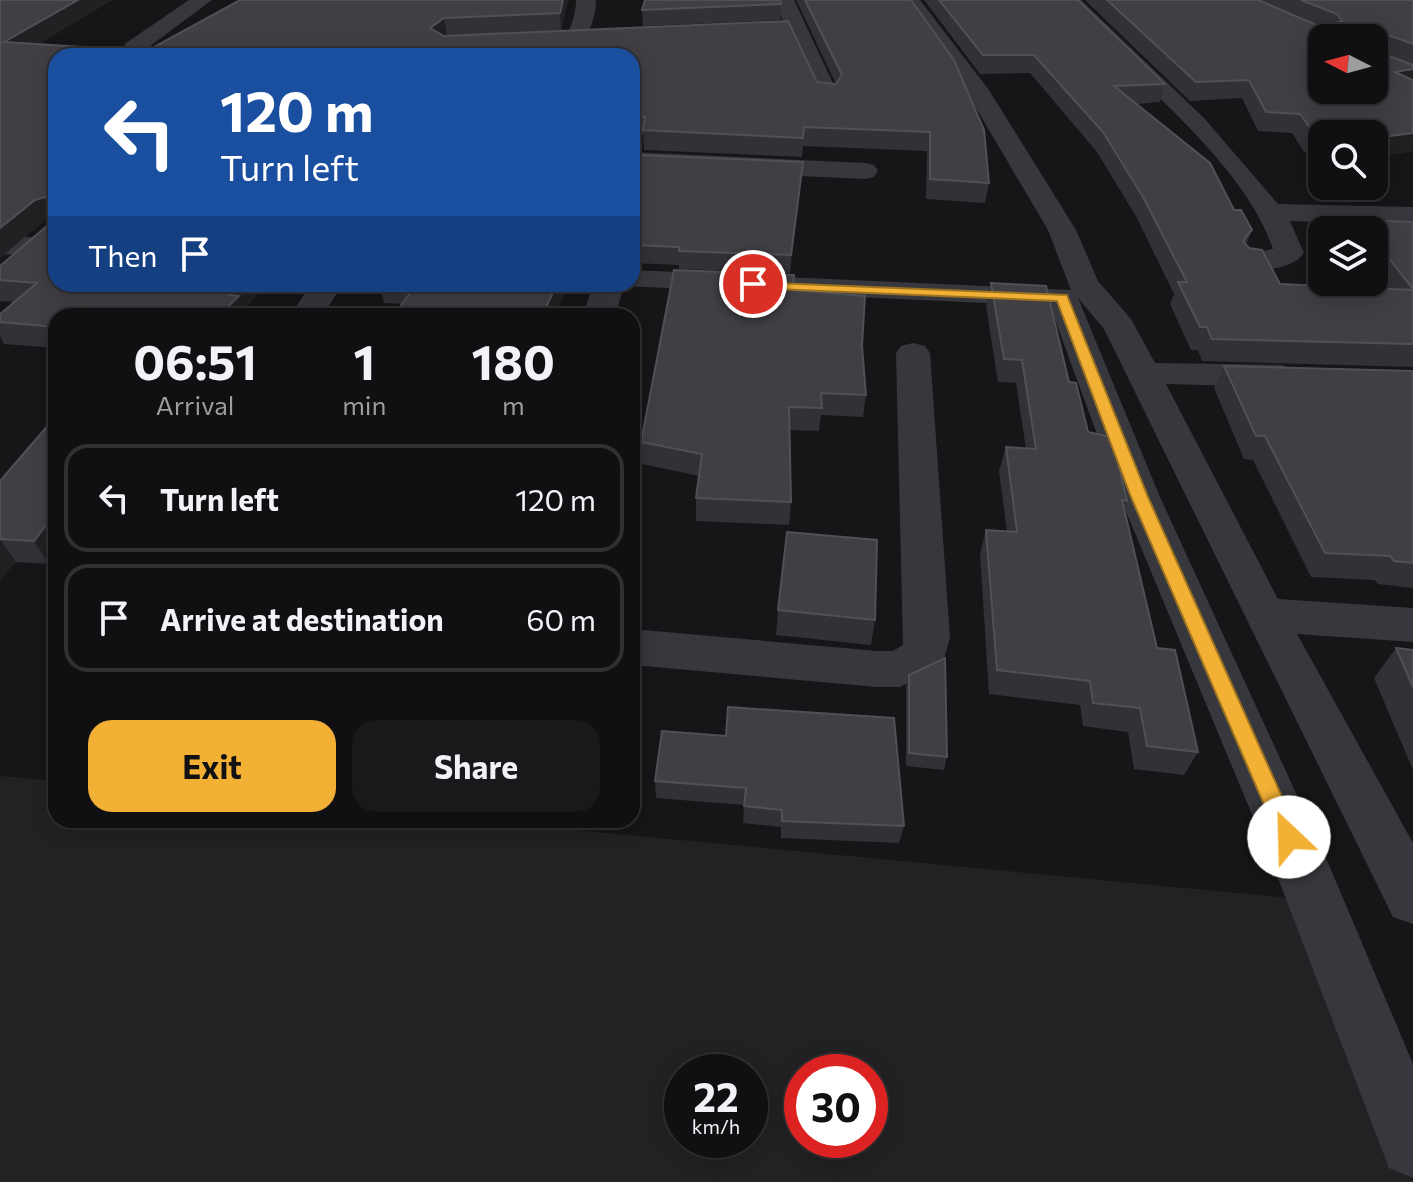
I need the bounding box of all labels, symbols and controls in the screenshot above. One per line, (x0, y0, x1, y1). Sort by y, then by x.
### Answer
north arrow (1308, 24, 1388, 104)
map controls (1308, 24, 1388, 296)
text: 120 m (220, 75, 374, 144)
icon: left (88, 80, 192, 184)
button: search (1308, 120, 1388, 200)
text: Turn left (220, 144, 359, 188)
button: layers (1308, 216, 1388, 296)
icon: arrive (173, 232, 217, 276)
text: Then (88, 236, 157, 273)
pin (719, 250, 787, 318)
icon: arrive (731, 262, 775, 306)
text: 06:51 (133, 331, 257, 390)
text: 1 (353, 331, 375, 390)
text: 180 (472, 331, 555, 390)
text: Arrival (156, 389, 234, 420)
text: min (342, 389, 386, 420)
text: m (502, 389, 525, 420)
icon: left (92, 476, 136, 520)
text: Turn left (160, 480, 279, 517)
text: 120 m (515, 480, 596, 517)
icon: arrive (92, 596, 136, 640)
text: Arrive at destination (160, 600, 444, 637)
text: 60 m (526, 600, 596, 637)
button: Exit (88, 720, 336, 812)
button: Share (352, 720, 600, 812)
position arrow (1247, 795, 1331, 879)
speed limit sign: 30 (784, 1054, 888, 1158)
text: 22 (693, 1071, 739, 1120)
text: km/h (692, 1114, 740, 1138)

